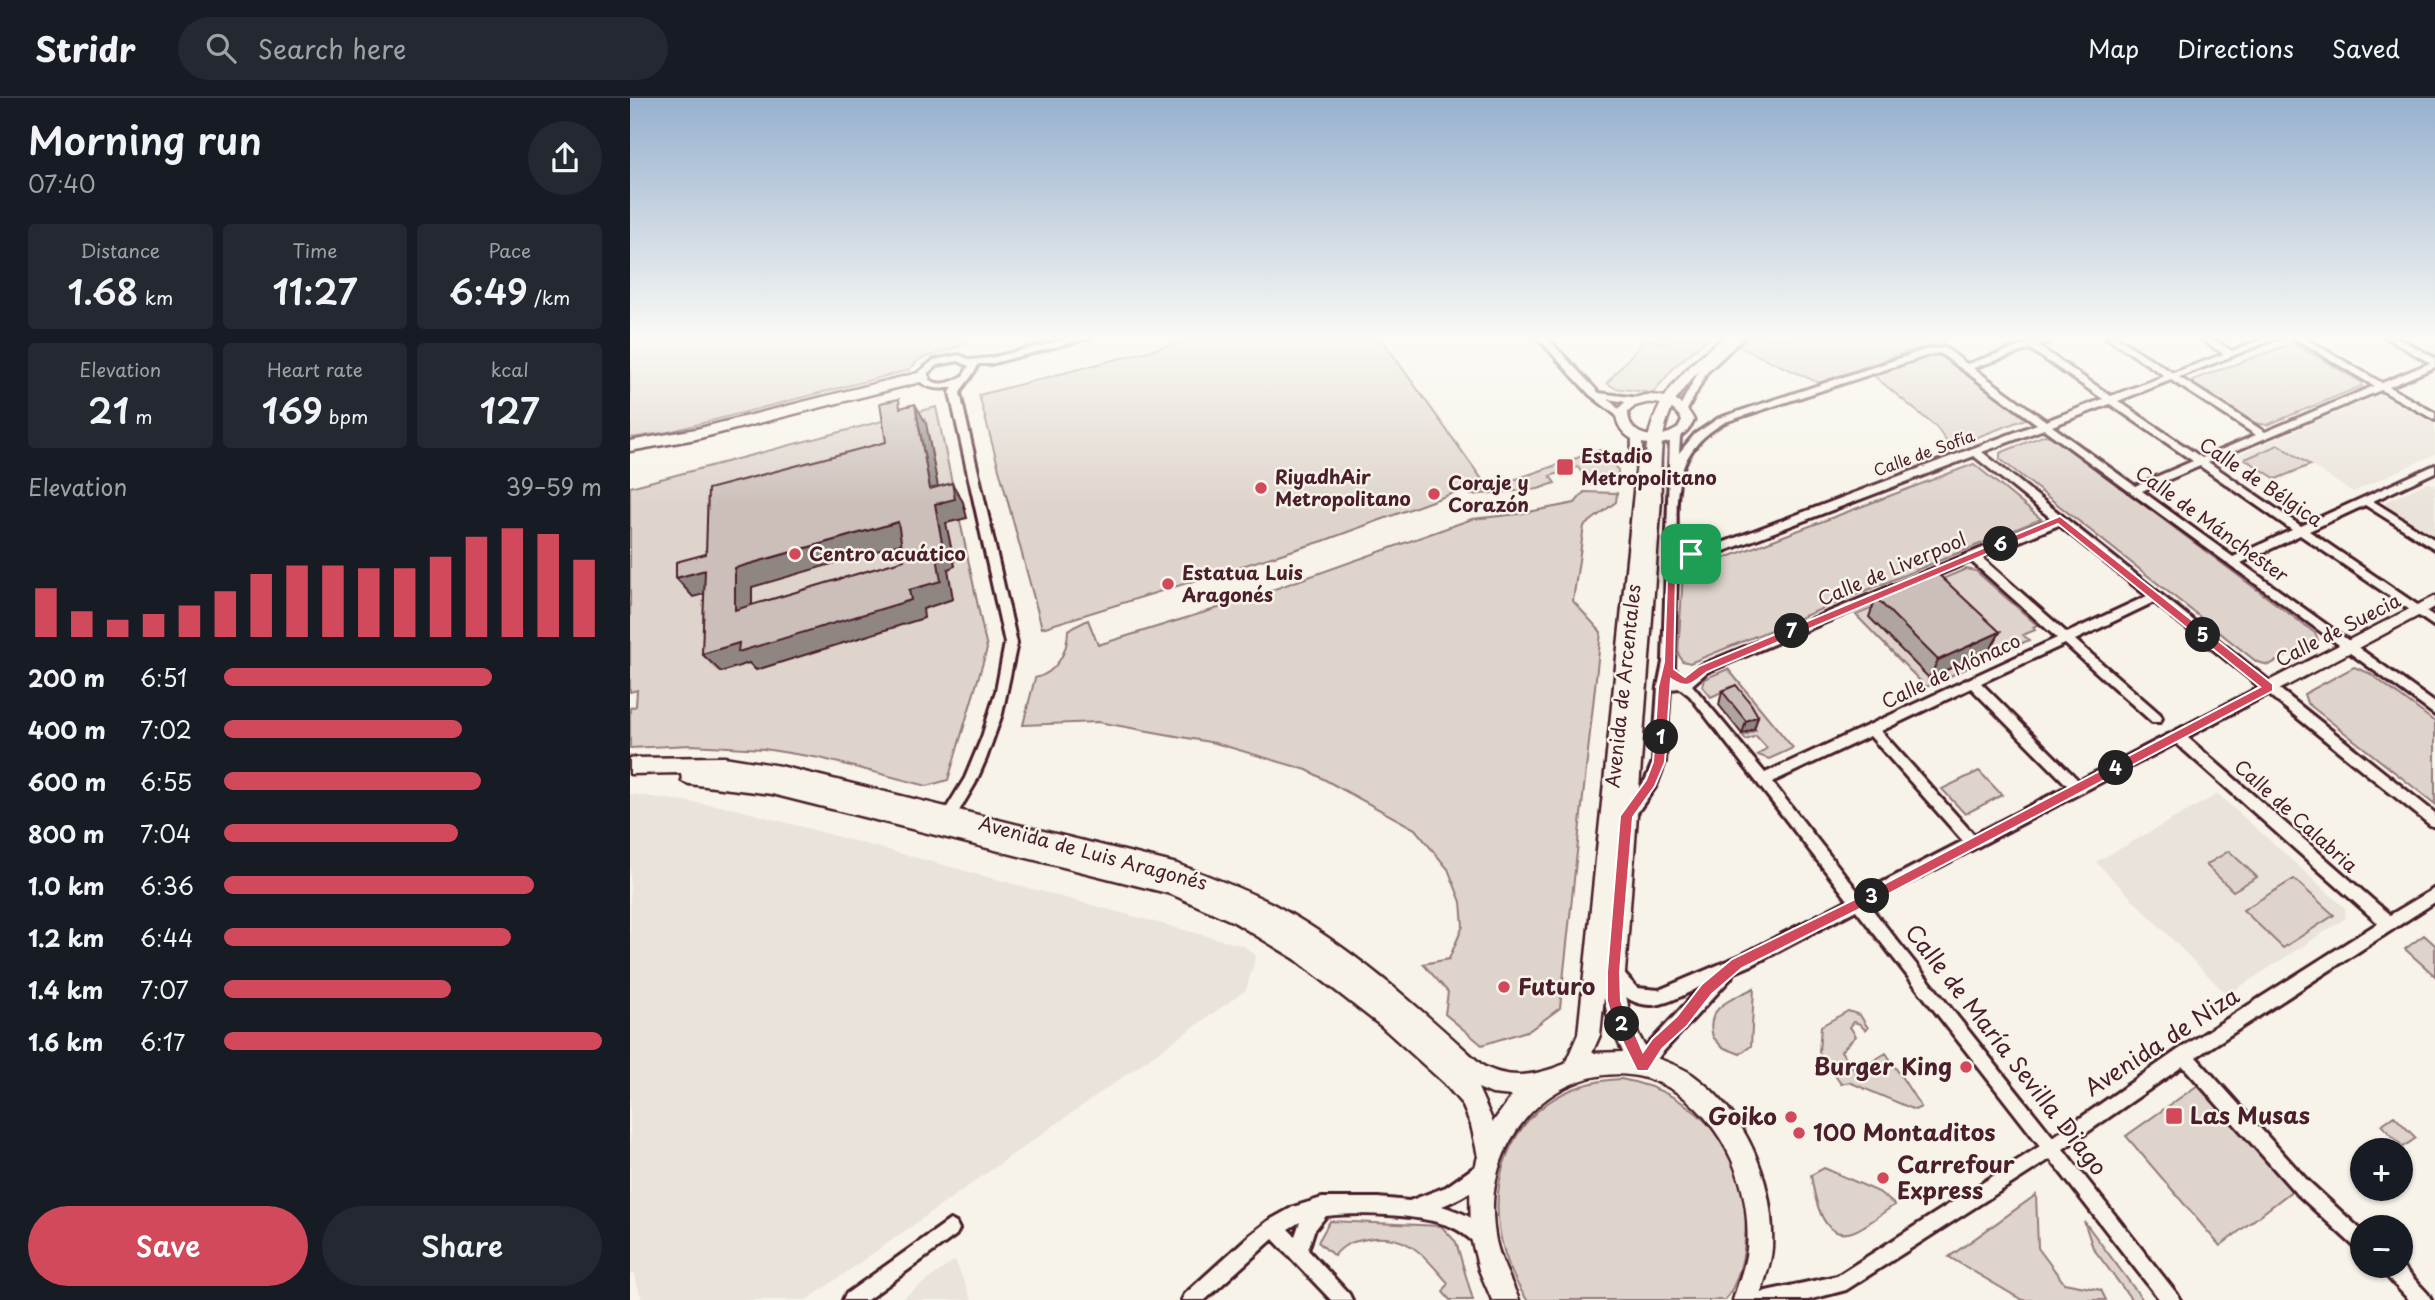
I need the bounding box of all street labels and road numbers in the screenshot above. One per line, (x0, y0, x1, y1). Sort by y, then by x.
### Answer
street label: Calle de Sofía (1870, 423, 1978, 481)
street label: Calle de Bélgica (2194, 429, 2329, 533)
street label: Calle de Mánchester (2130, 458, 2295, 588)
street label: Calle de Liverpool (1813, 524, 1970, 612)
street label: Avenida de Arcentales (1597, 583, 1647, 789)
street label: Calle de Suecia (2270, 585, 2405, 673)
street label: Calle de Mónaco (1876, 626, 2025, 715)
street label: Calle de Calabria (2229, 752, 2365, 878)
street label: Avenida de Luis Aragonés (976, 808, 1211, 896)
street label: Calle de María Sevilla Diago (1898, 916, 2117, 1182)
street label: Avenida de Niza (2077, 977, 2246, 1104)

